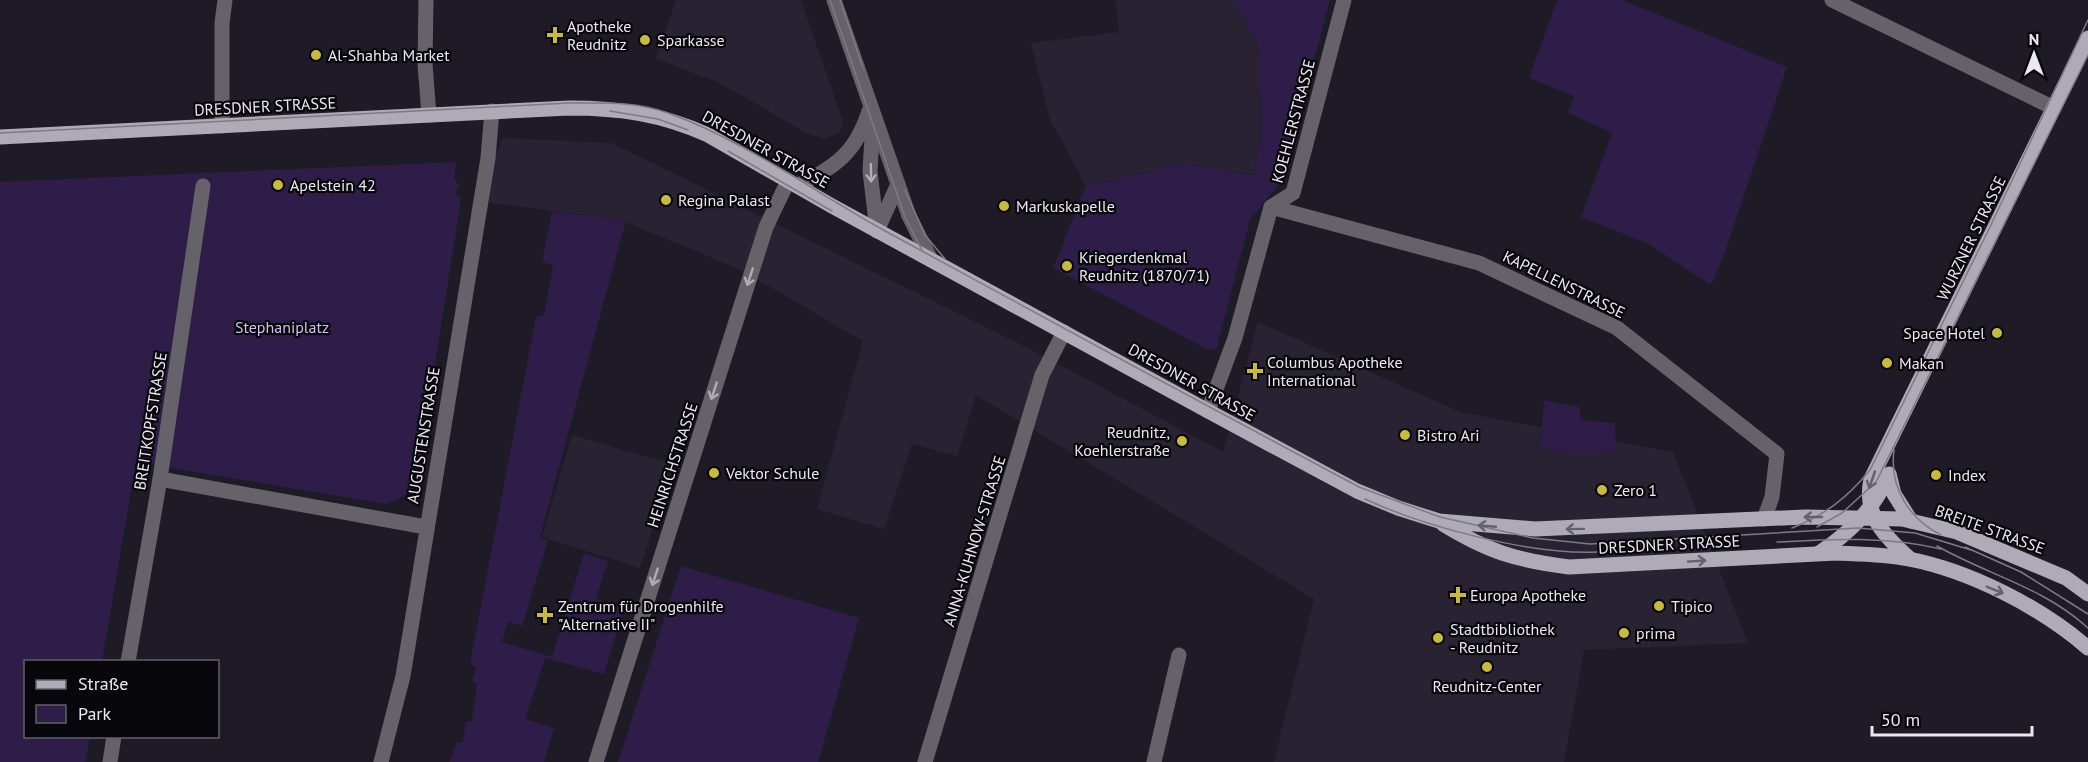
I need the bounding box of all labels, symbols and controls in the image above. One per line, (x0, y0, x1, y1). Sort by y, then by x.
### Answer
place label: Apotheke Reudnitz (567, 16, 632, 54)
north arrow (2004, 24, 2064, 84)
marker: Apotheke Reudnitz (548, 28, 562, 42)
text: N (2029, 29, 2039, 49)
place label: Sparkasse (657, 30, 725, 50)
marker: Sparkasse (638, 33, 652, 47)
place label: Al-Shahba Market (328, 45, 450, 65)
marker: Al-Shahba Market (309, 48, 323, 62)
street label: KOEHLERSTRASSE (1267, 57, 1319, 185)
street label: DRESDNER STRASSE (194, 92, 336, 120)
street label: DRESDNER STRASSE (699, 106, 833, 192)
one-way arrow (865, 163, 877, 183)
street label: WURZNER STRASSE (1932, 172, 2010, 304)
place label: Apelstein 42 (290, 175, 376, 195)
marker: Apelstein 42 (271, 178, 285, 192)
place label: Regina Palast (678, 190, 770, 210)
marker: Regina Palast (659, 193, 673, 207)
place label: Markuskapelle (1016, 196, 1115, 216)
marker: Markuskapelle (997, 199, 1011, 213)
street label: KAPELLENSTRASSE (1500, 246, 1628, 322)
place label: Kriegerdenkmal Reudnitz (1870/71) (1079, 247, 1209, 285)
marker: Kriegerdenkmal Reudnitz (1870/71) (1060, 259, 1074, 273)
one-way arrow (744, 267, 755, 286)
park label: Stephaniplatz (235, 317, 329, 337)
place label: Space Hotel (1903, 323, 1985, 343)
marker: Space Hotel (1990, 326, 2004, 340)
street label: DRESDNER STRASSE (1125, 339, 1259, 425)
street label: BREITKOPFSTRASSE (129, 351, 171, 491)
place label: Columbus Apotheke International (1267, 352, 1403, 390)
place label: Makan (1899, 353, 1944, 373)
marker: Makan (1880, 356, 1894, 370)
marker: Columbus Apotheke International (1248, 364, 1262, 378)
street label: AUGUSTENSTRASSE (402, 365, 444, 505)
one-way arrow (708, 381, 719, 400)
street label: HEINRICHSTRASSE (642, 400, 702, 530)
place label: Reudnitz, Koehlerstraße (1074, 422, 1170, 460)
place label: Bistro Ari (1417, 425, 1480, 445)
marker: Bistro Ari (1398, 428, 1412, 442)
marker: Reudnitz, Koehlerstraße (1175, 434, 1189, 448)
street label: ANNA-KUHNOW-STRASSE (938, 453, 1010, 629)
place label: Vektor Schule (725, 463, 819, 483)
place label: Index (1948, 465, 1986, 485)
marker: Vektor Schule (707, 466, 721, 480)
marker: Index (1929, 468, 1943, 482)
one-way arrow (1865, 471, 1876, 489)
place label: Zero 1 (1614, 480, 1657, 500)
marker: Zero 1 (1595, 483, 1609, 497)
street label: BREITE STRASSE (1932, 500, 2048, 558)
one-way arrow (1804, 511, 1824, 523)
one-way arrow (1477, 520, 1497, 531)
one-way arrow (1566, 523, 1586, 534)
street label: DRESDNER STRASSE (1598, 530, 1740, 558)
one-way arrow (1687, 556, 1707, 567)
one-way arrow (649, 567, 660, 586)
place label: Europa Apotheke (1470, 585, 1586, 605)
one-way arrow (1986, 585, 2004, 596)
marker: Europa Apotheke (1451, 588, 1465, 602)
place label: Zentrum für Drogenhilfe "Alternative II" (558, 596, 724, 634)
place label: Tipico (1671, 596, 1713, 616)
marker: Tipico (1652, 599, 1666, 613)
marker: Zentrum für Drogenhilfe "Alternative II" (536, 606, 554, 624)
place label: Stadtbibliothek - Reudnitz (1450, 619, 1555, 657)
place label: prima (1636, 623, 1675, 643)
marker: prima (1617, 626, 1631, 640)
marker: Stadtbibliothek - Reudnitz (1431, 631, 1445, 645)
legend (24, 660, 219, 738)
marker: Reudnitz-Center (1480, 660, 1494, 674)
text: Straße (78, 672, 129, 695)
place label: Reudnitz-Center (1432, 676, 1542, 696)
scale bar (1872, 699, 2032, 737)
text: Park (78, 702, 111, 725)
text: 50 m (1881, 708, 1920, 731)

